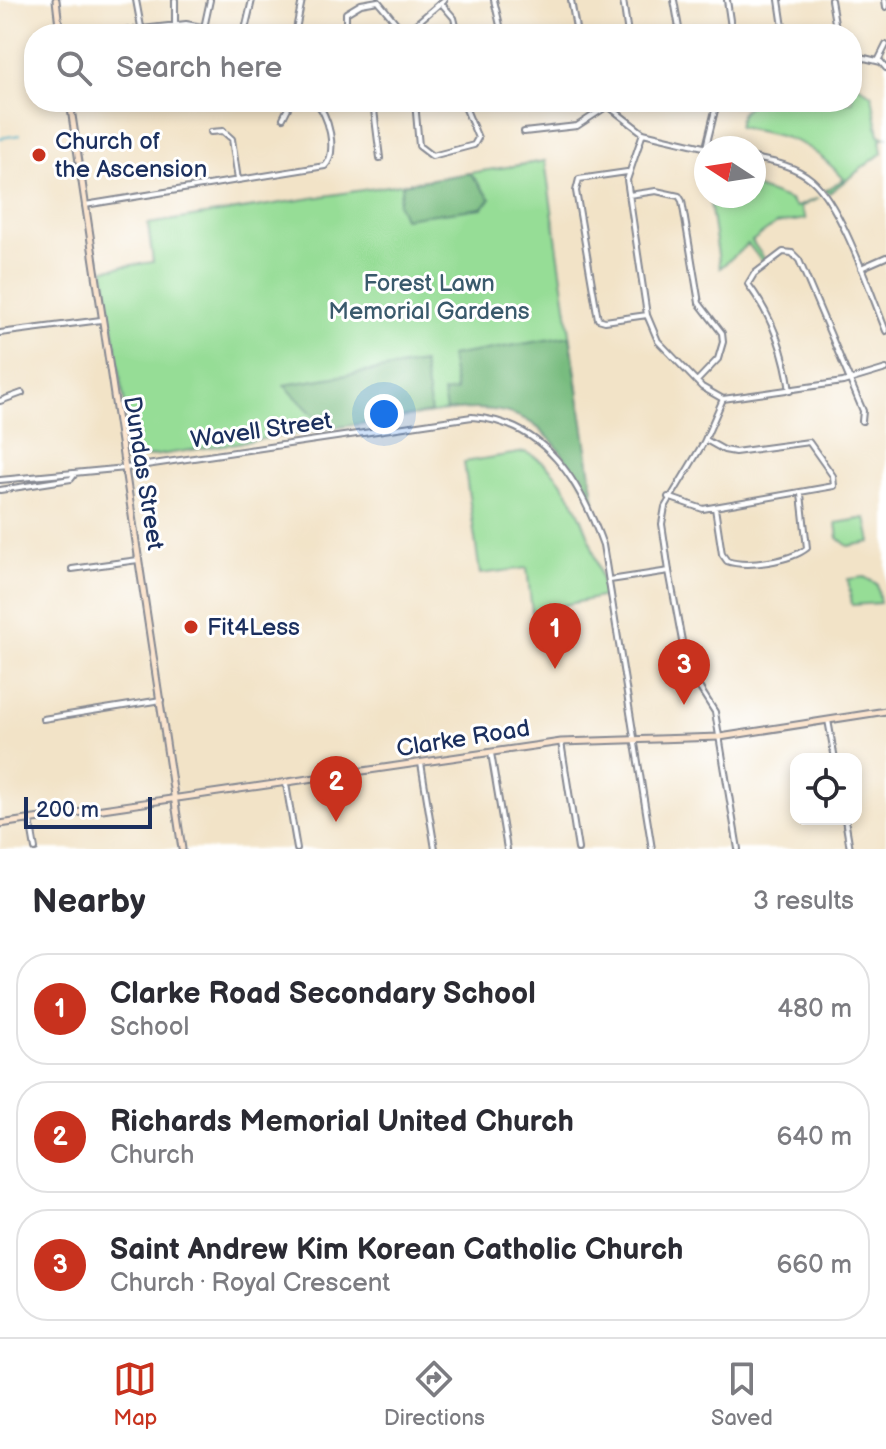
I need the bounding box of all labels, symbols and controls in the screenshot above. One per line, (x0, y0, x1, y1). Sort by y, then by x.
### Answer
search box (24, 24, 862, 112)
icon: search (52, 46, 96, 90)
text: Search here (116, 50, 282, 86)
place label: Church of the Ascension (55, 127, 207, 184)
north arrow (694, 136, 766, 208)
marker: Church of the Ascension (30, 146, 48, 164)
park label: Forest Lawn Memorial Gardens (328, 269, 530, 326)
street label: Dundas Street (117, 394, 170, 553)
your location (364, 394, 404, 434)
street label: Wavell Street (189, 406, 334, 455)
pin: 1 (529, 603, 581, 669)
place label: Fit4Less (207, 613, 300, 642)
marker: Fit4Less (182, 618, 200, 636)
pin: 3 (658, 639, 710, 705)
street label: Clarke Road (394, 714, 532, 763)
map controls (790, 753, 862, 825)
button: locate (790, 753, 862, 825)
pin: 2 (310, 756, 362, 822)
scale bar (24, 793, 152, 829)
text: 200 m (36, 797, 99, 824)
text: Nearby (32, 881, 146, 922)
text: 3 results (753, 886, 854, 917)
text: Clarke Road Secondary School (110, 976, 536, 1012)
text: 1 (55, 994, 65, 1025)
text: 480 m (777, 994, 852, 1025)
text: School (110, 1012, 189, 1043)
text: Richards Memorial United Church (110, 1104, 574, 1140)
text: 2 (52, 1122, 68, 1153)
text: 640 m (776, 1122, 852, 1153)
text: Church (110, 1140, 194, 1171)
text: Saint Andrew Kim Korean Catholic Church (110, 1232, 683, 1268)
text: 3 (52, 1250, 68, 1281)
text: 660 m (776, 1250, 852, 1281)
text: Church · Royal Crescent (110, 1268, 390, 1299)
tab: Map (113, 1357, 157, 1432)
tab: Directions (384, 1357, 485, 1432)
tab: Saved (711, 1357, 773, 1432)

